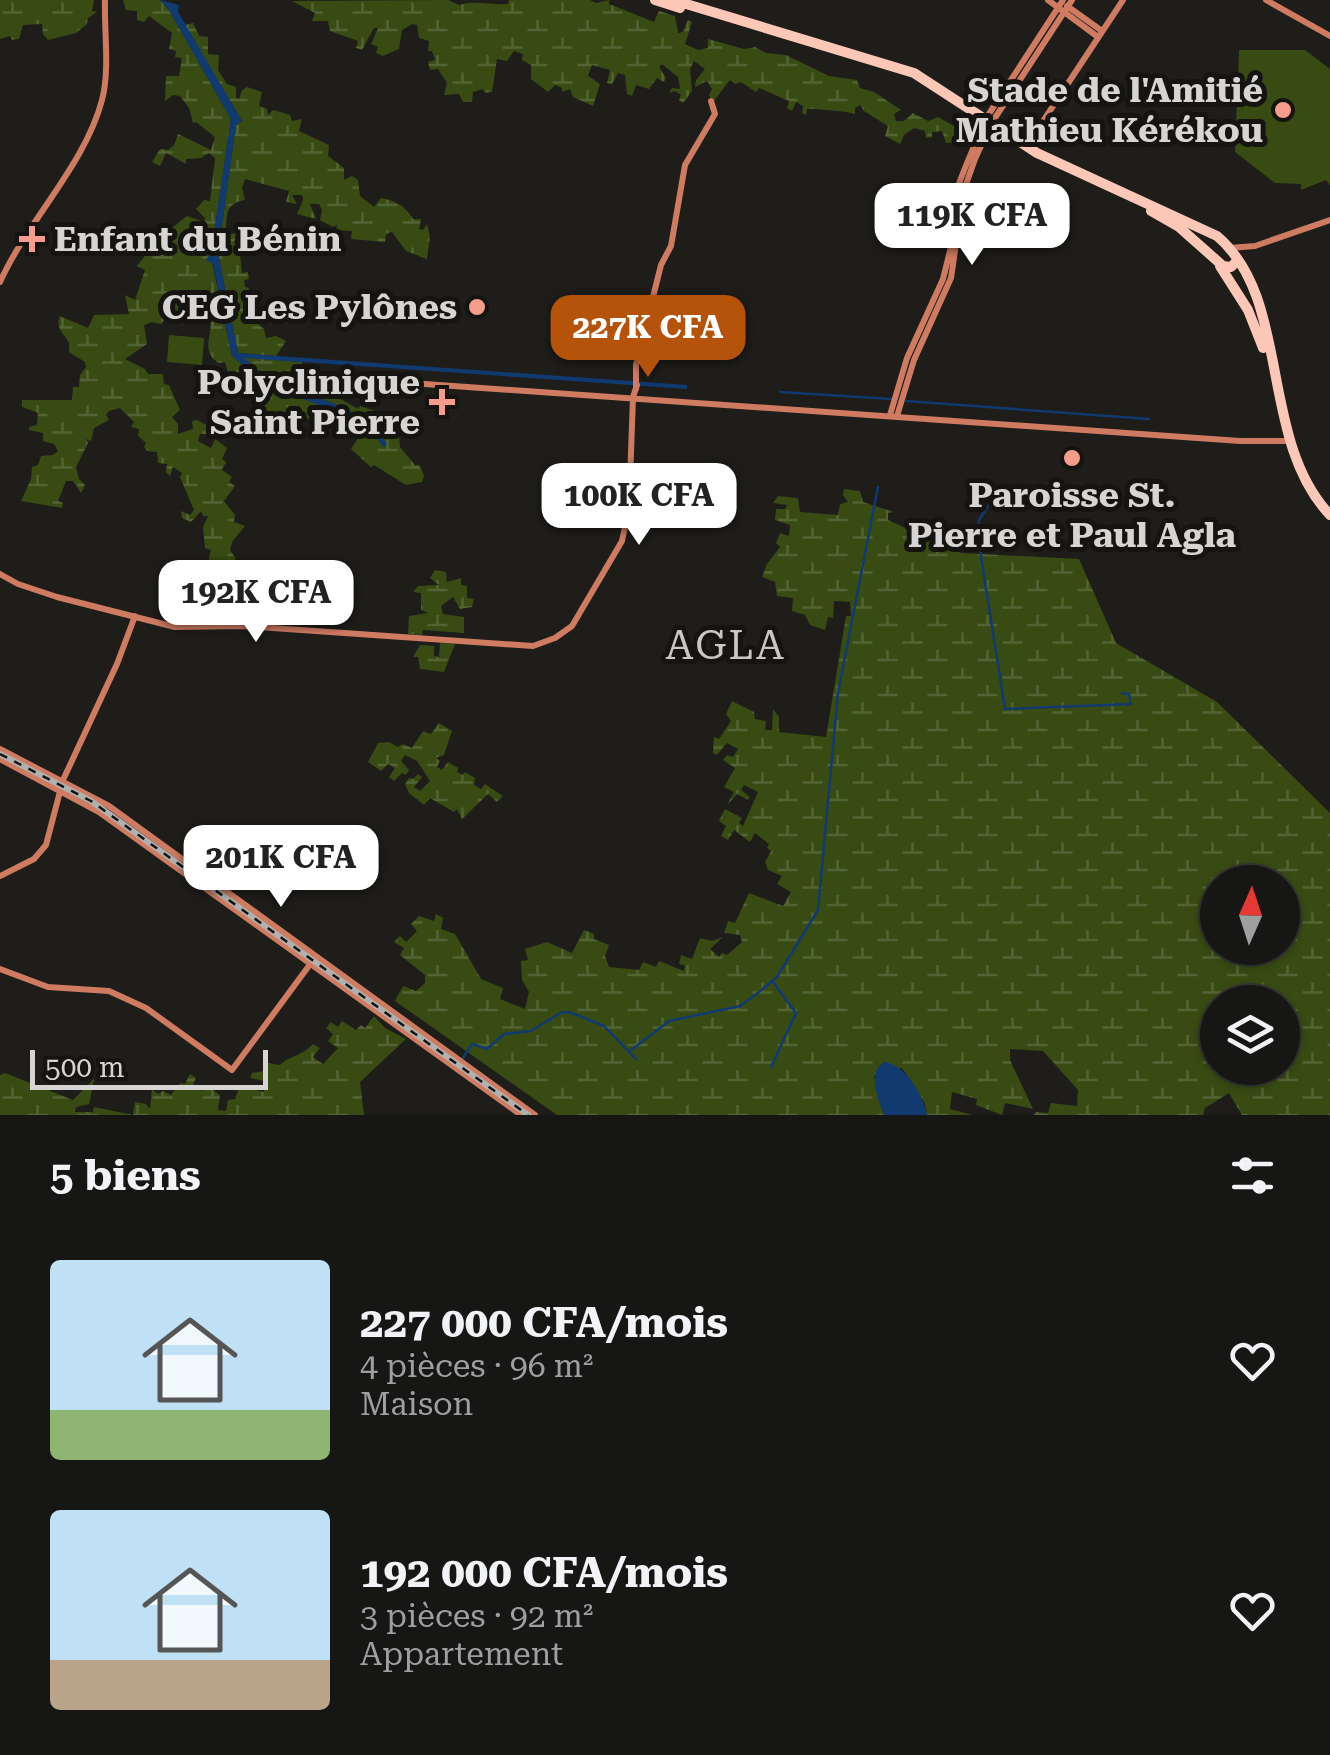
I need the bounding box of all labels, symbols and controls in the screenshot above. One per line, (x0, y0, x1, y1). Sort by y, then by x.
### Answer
place label: Stade de l'Amitié Mathieu Kérékou (956, 70, 1263, 151)
marker: Stade de l'Amitié Mathieu Kérékou (1272, 99, 1294, 121)
pin: 119K CFA (869, 183, 1075, 268)
text: 119K CFA (897, 196, 1047, 234)
place label: Enfant du Bénin (54, 219, 342, 260)
marker: Enfant du Bénin (19, 226, 45, 252)
place label: CEG Les Pylônes (162, 287, 457, 328)
pin: 227K CFA (545, 295, 751, 380)
marker: CEG Les Pylônes (466, 296, 488, 318)
text: 227K CFA (573, 308, 723, 346)
place label: Polyclinique Saint Pierre (197, 362, 420, 443)
marker: Polyclinique Saint Pierre (429, 389, 455, 415)
marker: Paroisse St. Pierre et Paul Agla (1061, 447, 1083, 469)
pin: 100K CFA (536, 463, 742, 548)
place label: Paroisse St. Pierre et Paul Agla (908, 475, 1236, 556)
text: 100K CFA (564, 476, 714, 514)
pin: 192K CFA (153, 560, 359, 645)
text: 192K CFA (181, 573, 331, 611)
district label: AGLA (666, 622, 787, 669)
pin: 201K CFA (178, 825, 384, 910)
text: 201K CFA (206, 838, 356, 876)
north arrow (1200, 865, 1300, 965)
map controls (1200, 865, 1300, 1085)
button: layers (1200, 985, 1300, 1085)
scale bar (30, 1045, 268, 1090)
text: 500 m (45, 1051, 125, 1084)
icon: filters (1225, 1148, 1280, 1203)
text: 5 biens (50, 1151, 201, 1200)
text: 227 000 CFA/mois (360, 1298, 728, 1347)
icon: home (130, 1300, 250, 1420)
icon: heart (1225, 1333, 1280, 1388)
text: 4 pièces · 96 m² (360, 1347, 593, 1385)
text: Maison (360, 1385, 473, 1423)
text: 192 000 CFA/mois (360, 1548, 728, 1597)
icon: home (130, 1550, 250, 1670)
icon: heart (1225, 1583, 1280, 1638)
text: 3 pièces · 92 m² (360, 1597, 593, 1635)
text: Appartement (360, 1635, 563, 1673)

